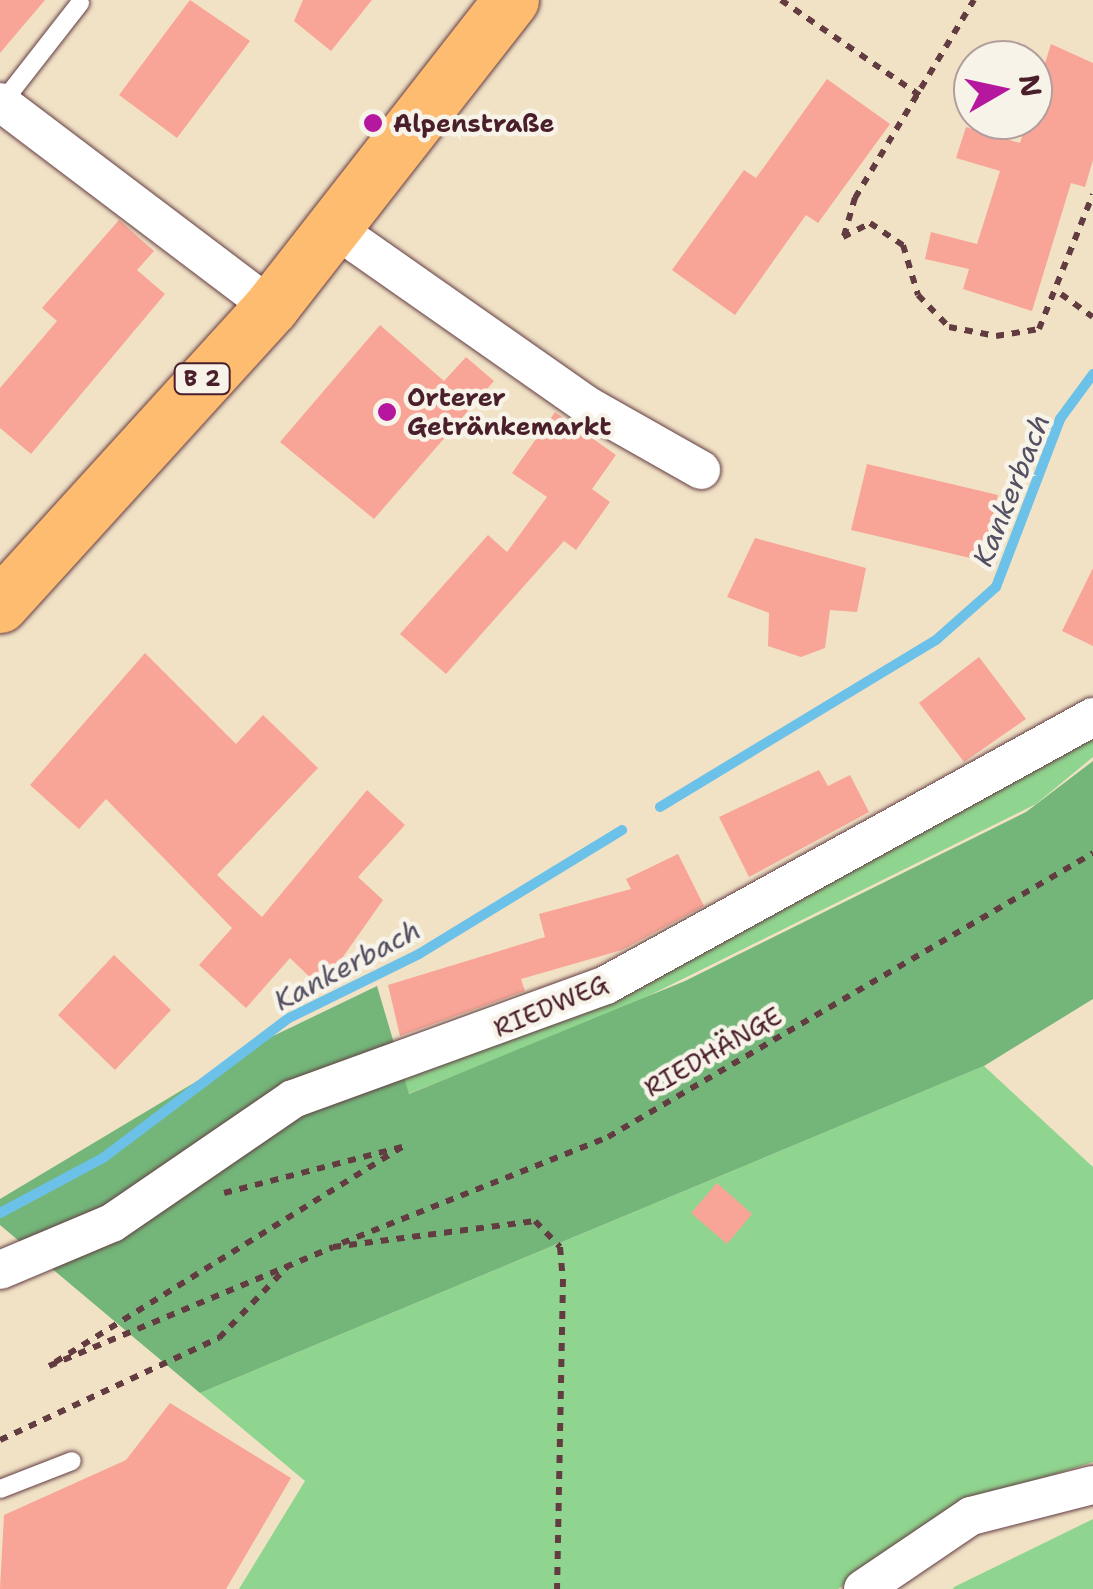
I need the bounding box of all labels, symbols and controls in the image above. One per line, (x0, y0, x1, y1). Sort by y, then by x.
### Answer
north arrow (953, 40, 1053, 140)
text: N (1010, 72, 1051, 100)
place label: Alpenstraße (393, 108, 554, 138)
marker: Alpenstraße (362, 112, 384, 134)
road number: B 2 (172, 362, 232, 396)
place label: Orterer Getränkemarkt (407, 383, 611, 442)
marker: Orterer Getränkemarkt (376, 401, 398, 423)
water label: Kankerbach (965, 409, 1057, 571)
water label: Kankerbach (268, 912, 426, 1018)
street label: RIEDWEG (489, 968, 613, 1044)
street label: RIEDHÄNGE (639, 1001, 787, 1103)

